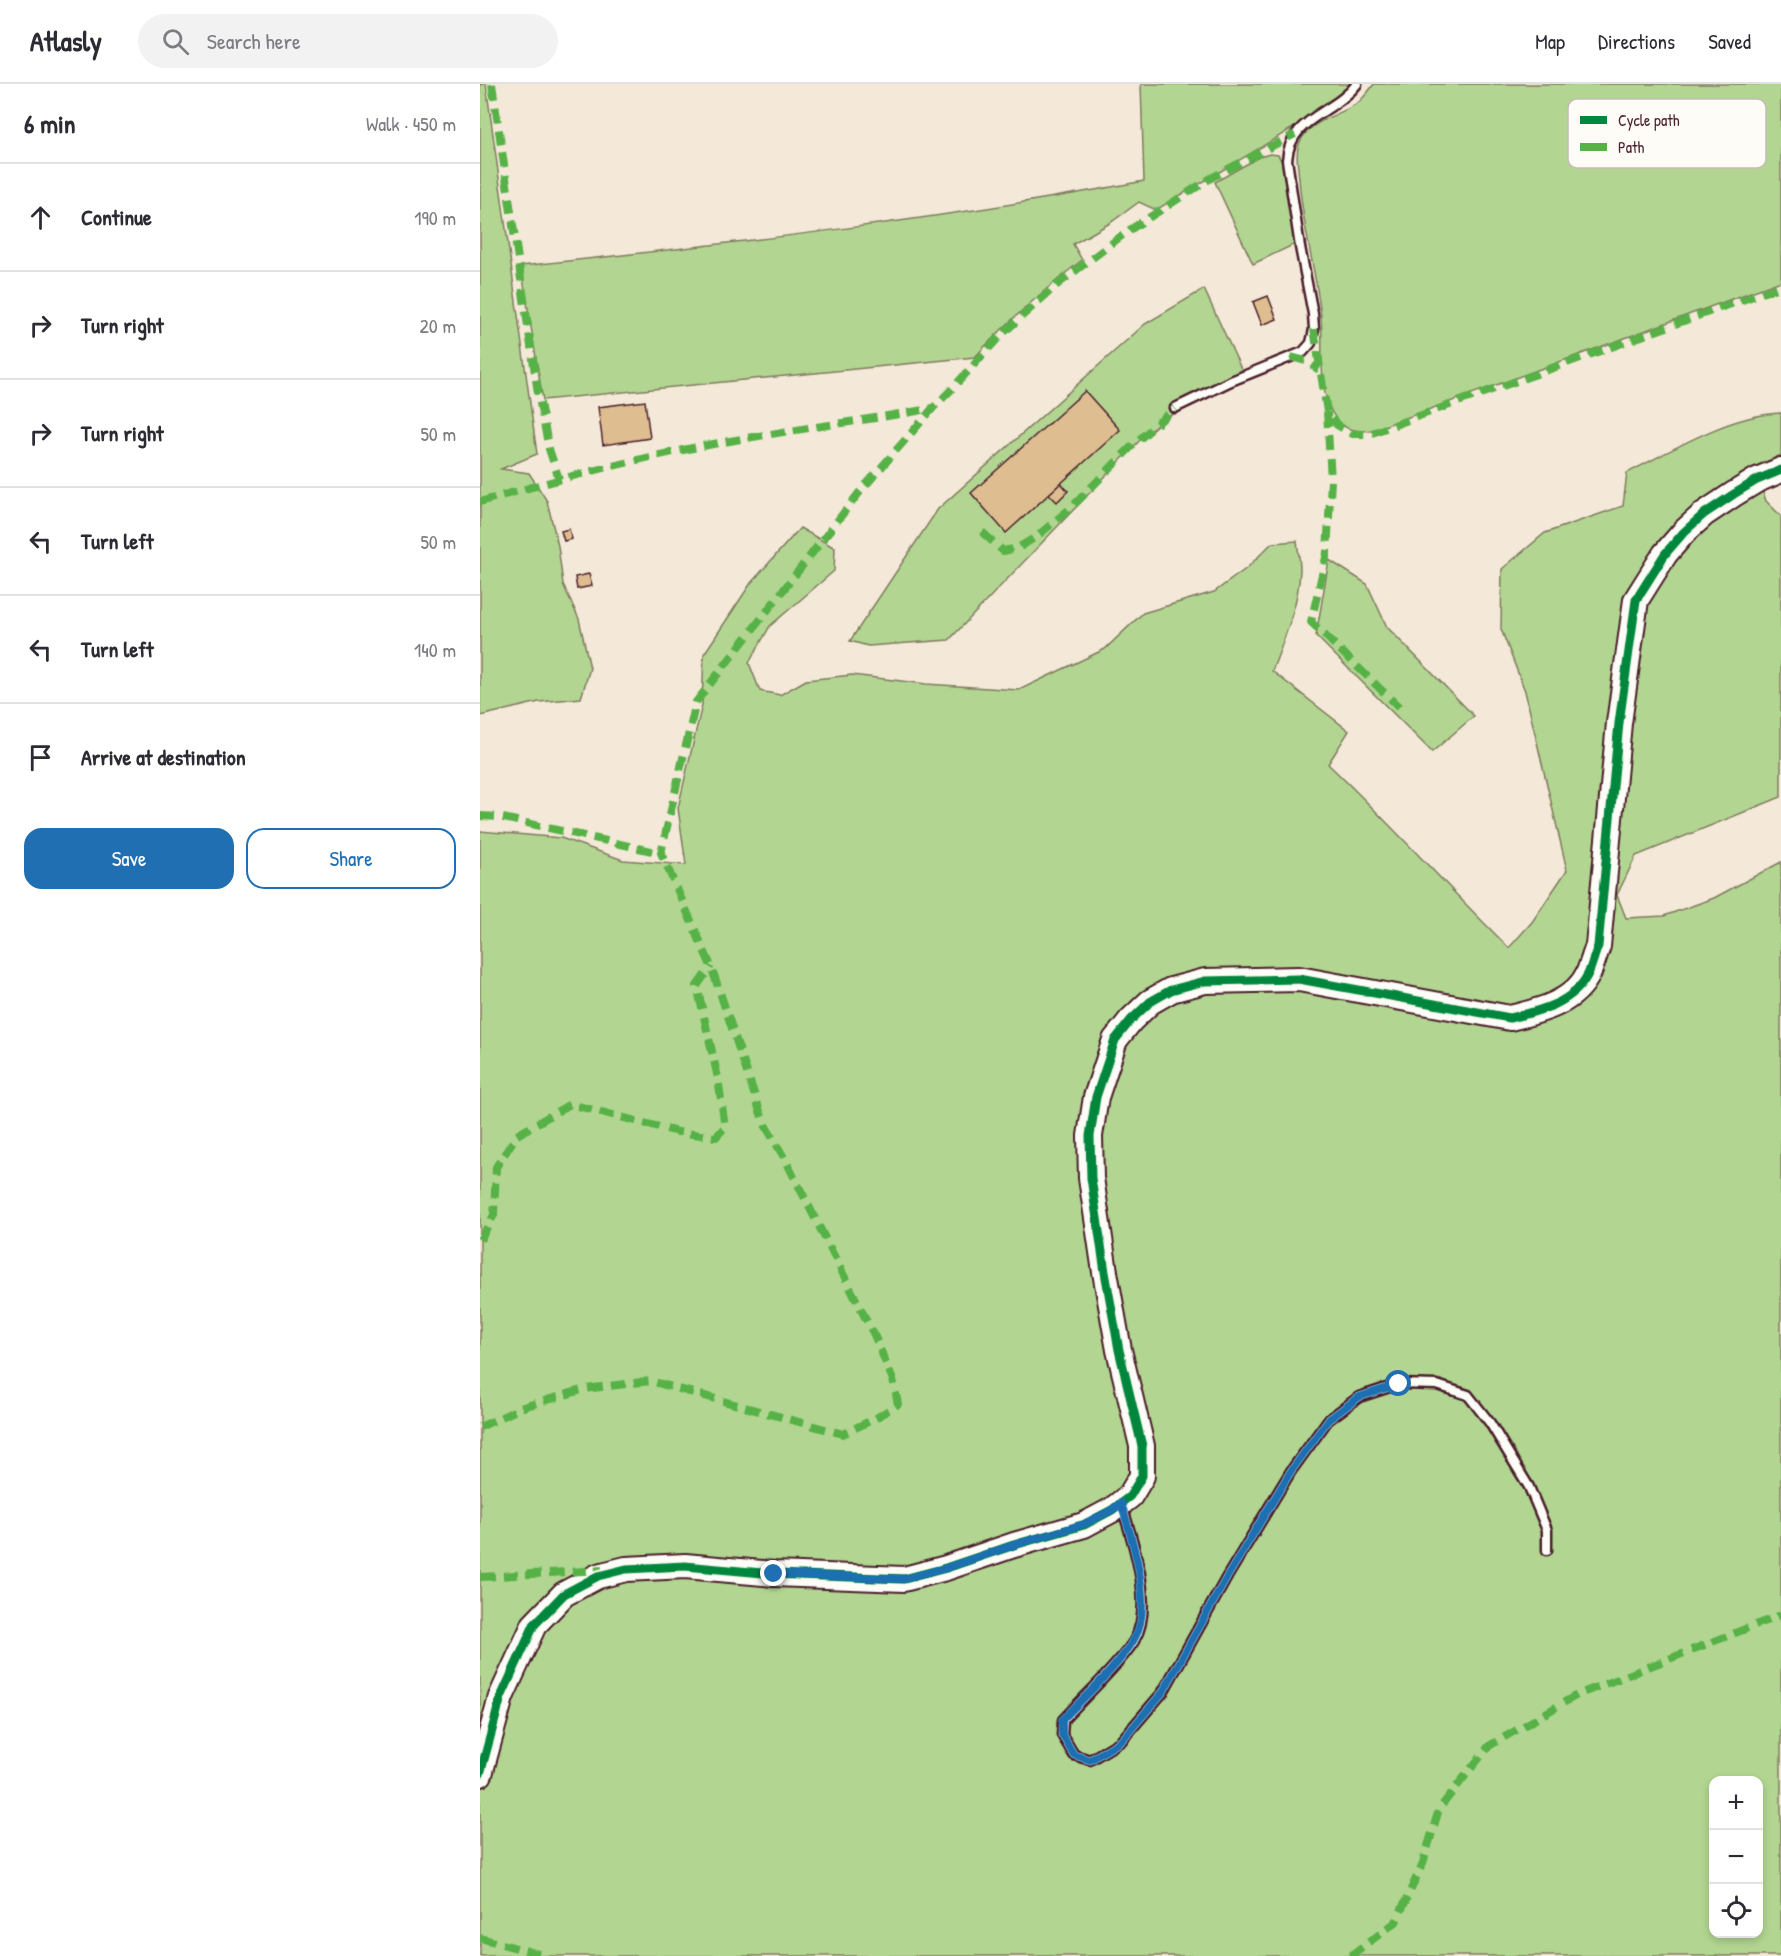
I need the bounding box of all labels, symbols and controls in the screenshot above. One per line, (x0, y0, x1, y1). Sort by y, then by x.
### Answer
search box (138, 14, 558, 68)
text: Atlasly (30, 22, 102, 60)
icon: search (159, 25, 192, 58)
text: Search here (207, 26, 301, 56)
text: Map (1535, 27, 1565, 56)
text: Directions (1598, 27, 1675, 56)
text: Saved (1708, 27, 1751, 56)
legend (1568, 99, 1766, 168)
text: 6 min (24, 106, 76, 141)
text: Cycle path (1618, 109, 1680, 131)
text: Walk · 450 m (366, 110, 456, 137)
text: Path (1618, 136, 1644, 158)
icon: ahead (24, 201, 57, 234)
text: Continue (81, 202, 152, 232)
text: 190 m (414, 204, 456, 231)
icon: right (24, 309, 57, 342)
text: Turn right (81, 310, 164, 340)
text: 20 m (419, 312, 456, 339)
icon: right (24, 417, 57, 450)
text: Turn right (81, 418, 164, 448)
text: 50 m (420, 420, 456, 447)
icon: left (24, 525, 57, 558)
text: Turn left (81, 526, 154, 556)
text: 50 m (420, 528, 456, 555)
icon: left (24, 633, 57, 666)
text: Turn left (81, 634, 154, 664)
text: 140 m (414, 636, 456, 663)
icon: arrive (24, 741, 57, 774)
text: Arrive at destination (81, 742, 246, 772)
button: Save (24, 828, 234, 889)
button: Share (246, 828, 456, 889)
route start (1385, 1370, 1411, 1396)
route end (760, 1560, 786, 1586)
map controls (1709, 1776, 1763, 1938)
button: + (1709, 1776, 1763, 1830)
button: − (1709, 1830, 1763, 1884)
button: locate (1709, 1884, 1763, 1938)

